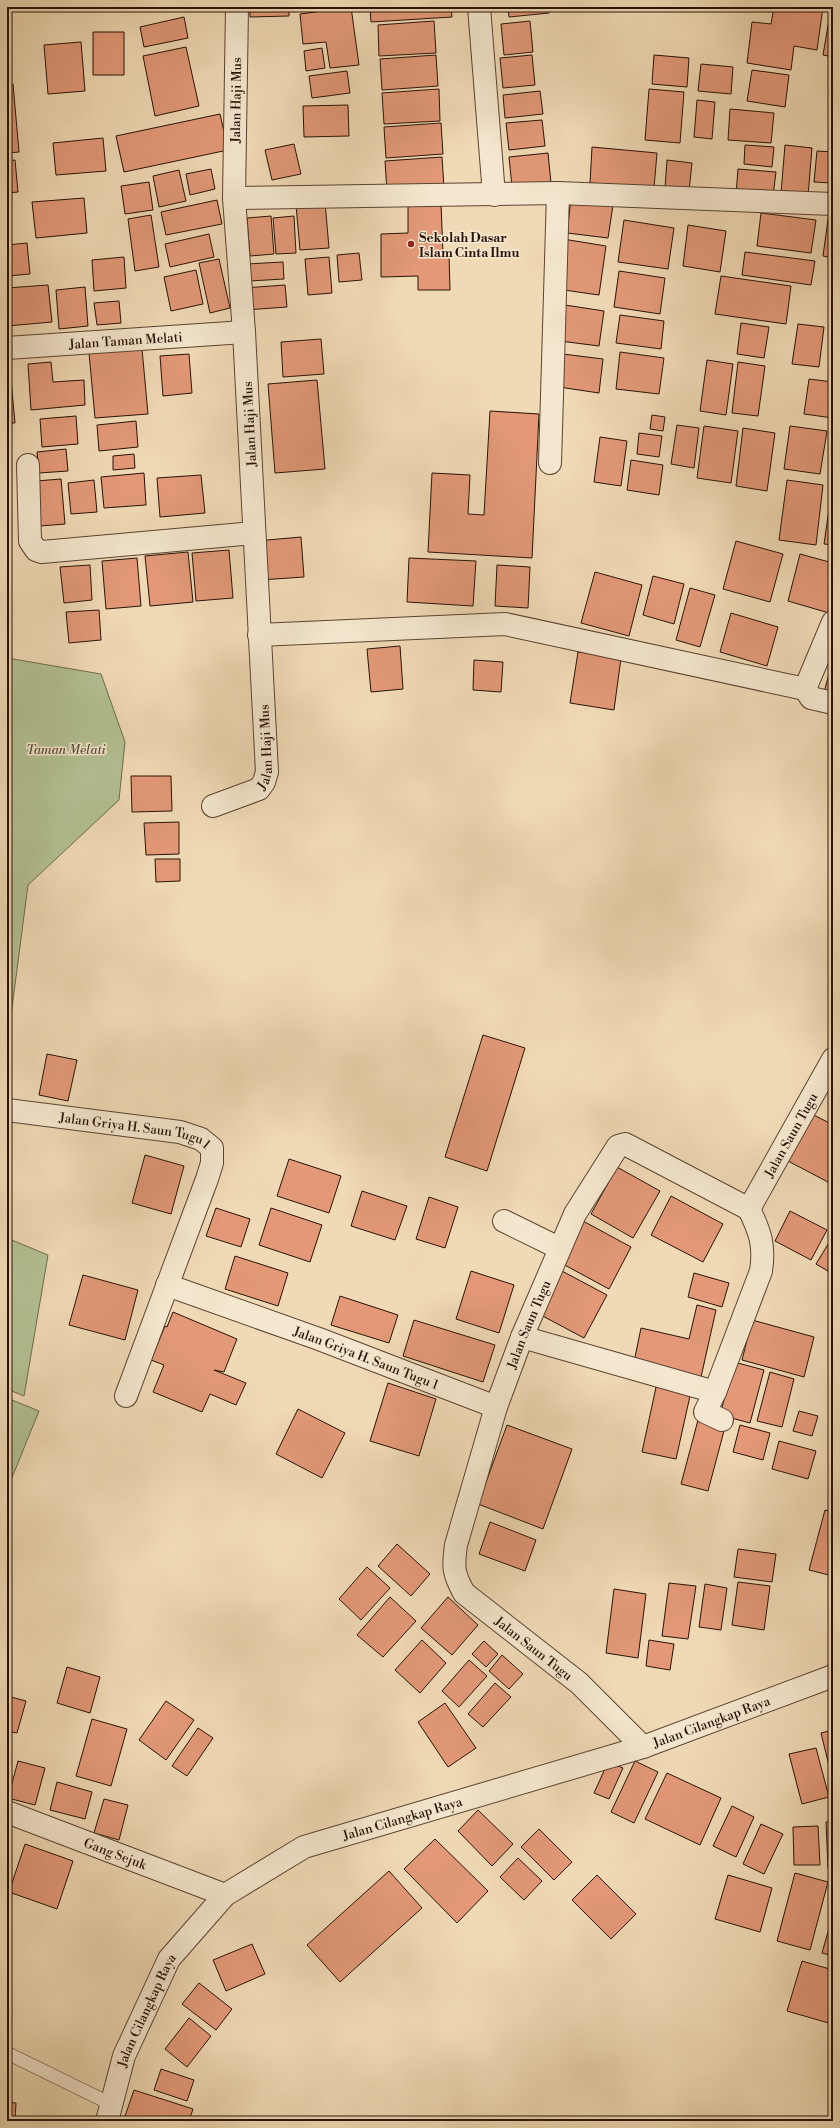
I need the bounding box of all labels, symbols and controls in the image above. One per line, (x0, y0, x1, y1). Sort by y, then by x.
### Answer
street label: Jalan Haji Mus (228, 57, 245, 144)
place label: Sekolah Dasar Islam Cinta Ilmu (419, 230, 519, 261)
marker: Sekolah Dasar Islam Cinta Ilmu (406, 239, 416, 249)
street label: Jalan Taman Melati (68, 329, 183, 353)
street label: Jalan Haji Mus (240, 380, 260, 468)
street label: Jalan Haji Mus (253, 704, 276, 794)
park label: Taman Melati (26, 742, 107, 758)
street label: Jalan Saun Tugu (761, 1090, 822, 1181)
street label: Jalan Griya H. Saun Tugu 1 (57, 1110, 214, 1153)
street label: Jalan Saun Tugu (504, 1277, 555, 1372)
street label: Jalan Griya H. Saun Tugu 1 (290, 1323, 441, 1393)
street label: Jalan Saun Tugu (490, 1613, 576, 1685)
street label: Jalan Cilangkap Raya (650, 1693, 773, 1752)
street label: Jalan Cilangkap Raya (340, 1794, 465, 1844)
street label: Gang Sejuk (81, 1835, 150, 1874)
street label: Jalan Cilangkap Raya (114, 1950, 180, 2070)

